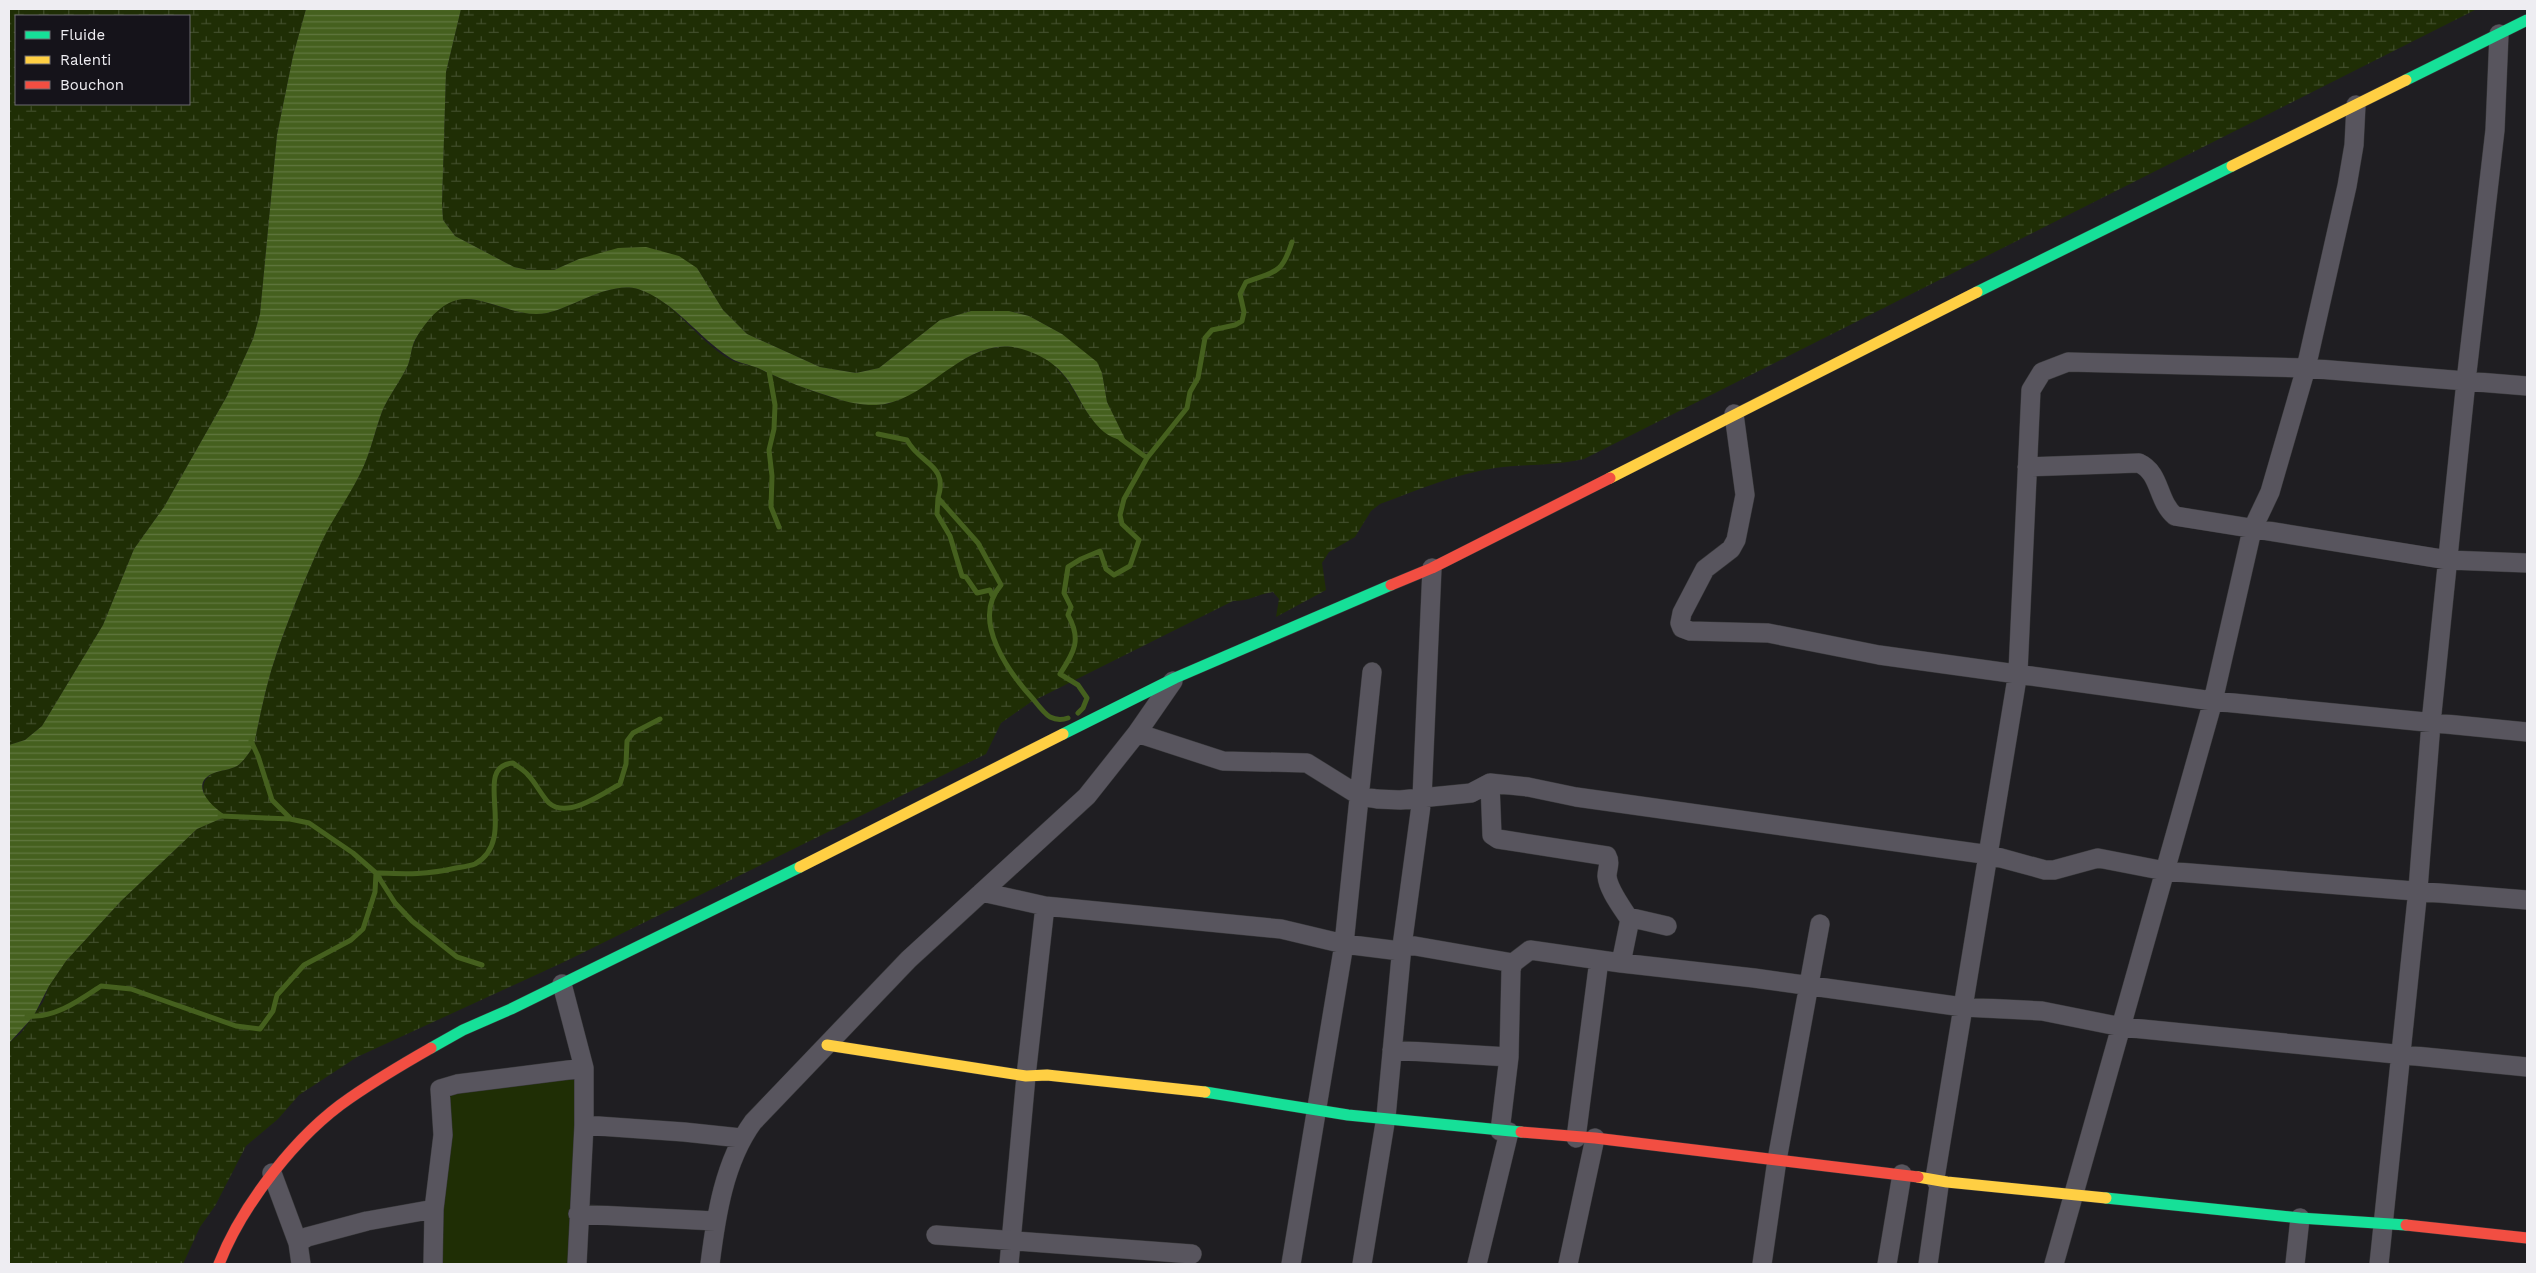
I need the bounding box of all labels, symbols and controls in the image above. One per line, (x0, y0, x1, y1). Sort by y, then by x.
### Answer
legend (15, 15, 190, 105)
text: Fluide (60, 26, 105, 44)
text: Ralenti (60, 51, 111, 69)
text: Bouchon (60, 76, 124, 94)

